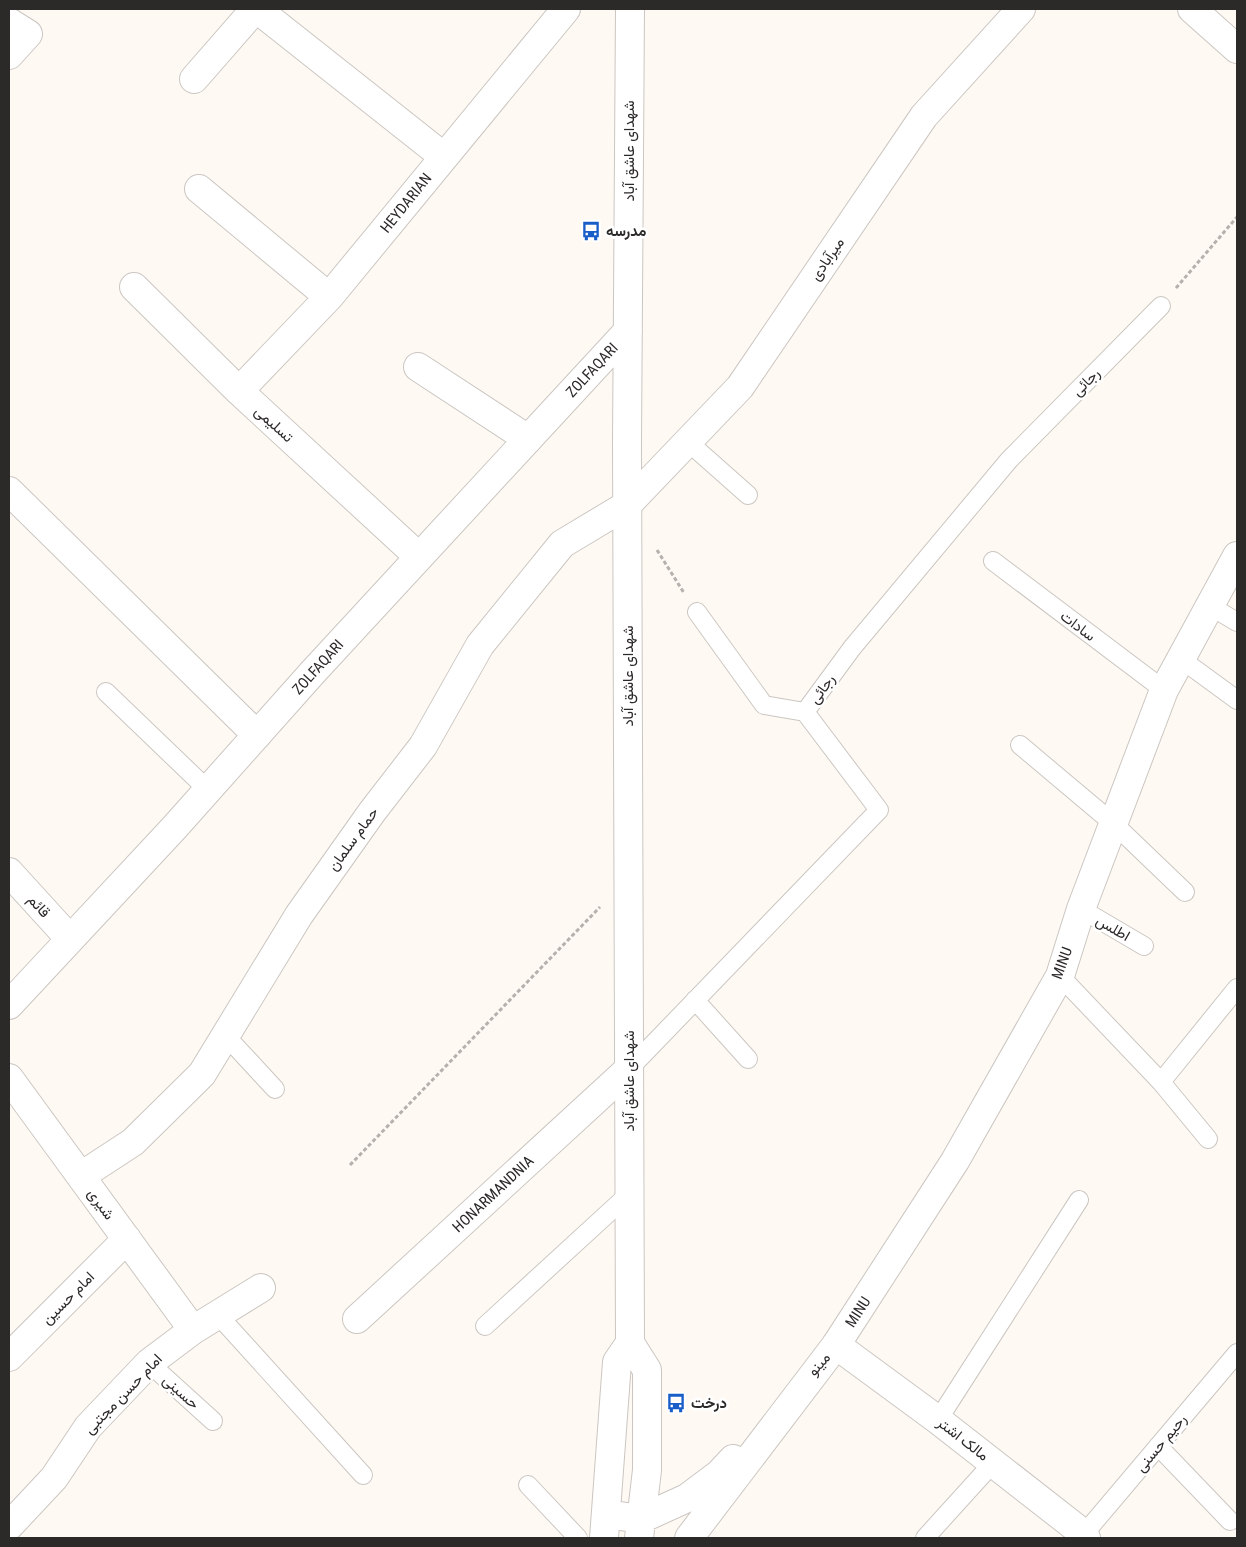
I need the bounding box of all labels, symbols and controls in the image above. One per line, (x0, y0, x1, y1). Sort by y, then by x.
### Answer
street label: شهدای عاشق آباد (620, 100, 639, 202)
street label: HEYDARIAN (377, 170, 435, 236)
bus stop icon: مدرسه (580, 220, 602, 242)
place label: مدرسه (606, 222, 647, 240)
street label: میرآبادی (806, 234, 849, 285)
street label: ZOLFAQARI (562, 339, 622, 401)
street label: رجائی (1068, 364, 1104, 400)
street label: تسلیمی (250, 402, 297, 447)
street label: سادات (1057, 607, 1099, 645)
street label: شهدای عاشق آباد (619, 625, 638, 727)
street label: ZOLFAQARI (289, 636, 347, 698)
street label: رجائی (805, 671, 840, 708)
street label: حمام سلمان (324, 804, 383, 875)
street label: قائم (23, 891, 54, 922)
street label: اطلس (1092, 911, 1133, 946)
street label: MINU (1048, 945, 1076, 981)
street label: شهدای عاشق آباد (620, 1030, 639, 1132)
street label: HONARMANDNIA (449, 1152, 537, 1236)
street label: شیری (83, 1185, 118, 1224)
street label: امام حسین (38, 1268, 99, 1329)
street label: MINU (842, 1293, 874, 1331)
street label: مینو (804, 1349, 834, 1379)
street label: امام حسن مجتبی (80, 1350, 167, 1439)
street label: حسینی (158, 1371, 203, 1414)
bus stop icon: درخت (665, 1392, 687, 1414)
place label: درخت (691, 1394, 727, 1412)
street label: رحیم حسنی (1132, 1410, 1191, 1476)
street label: مالک اشتر (933, 1413, 992, 1465)

